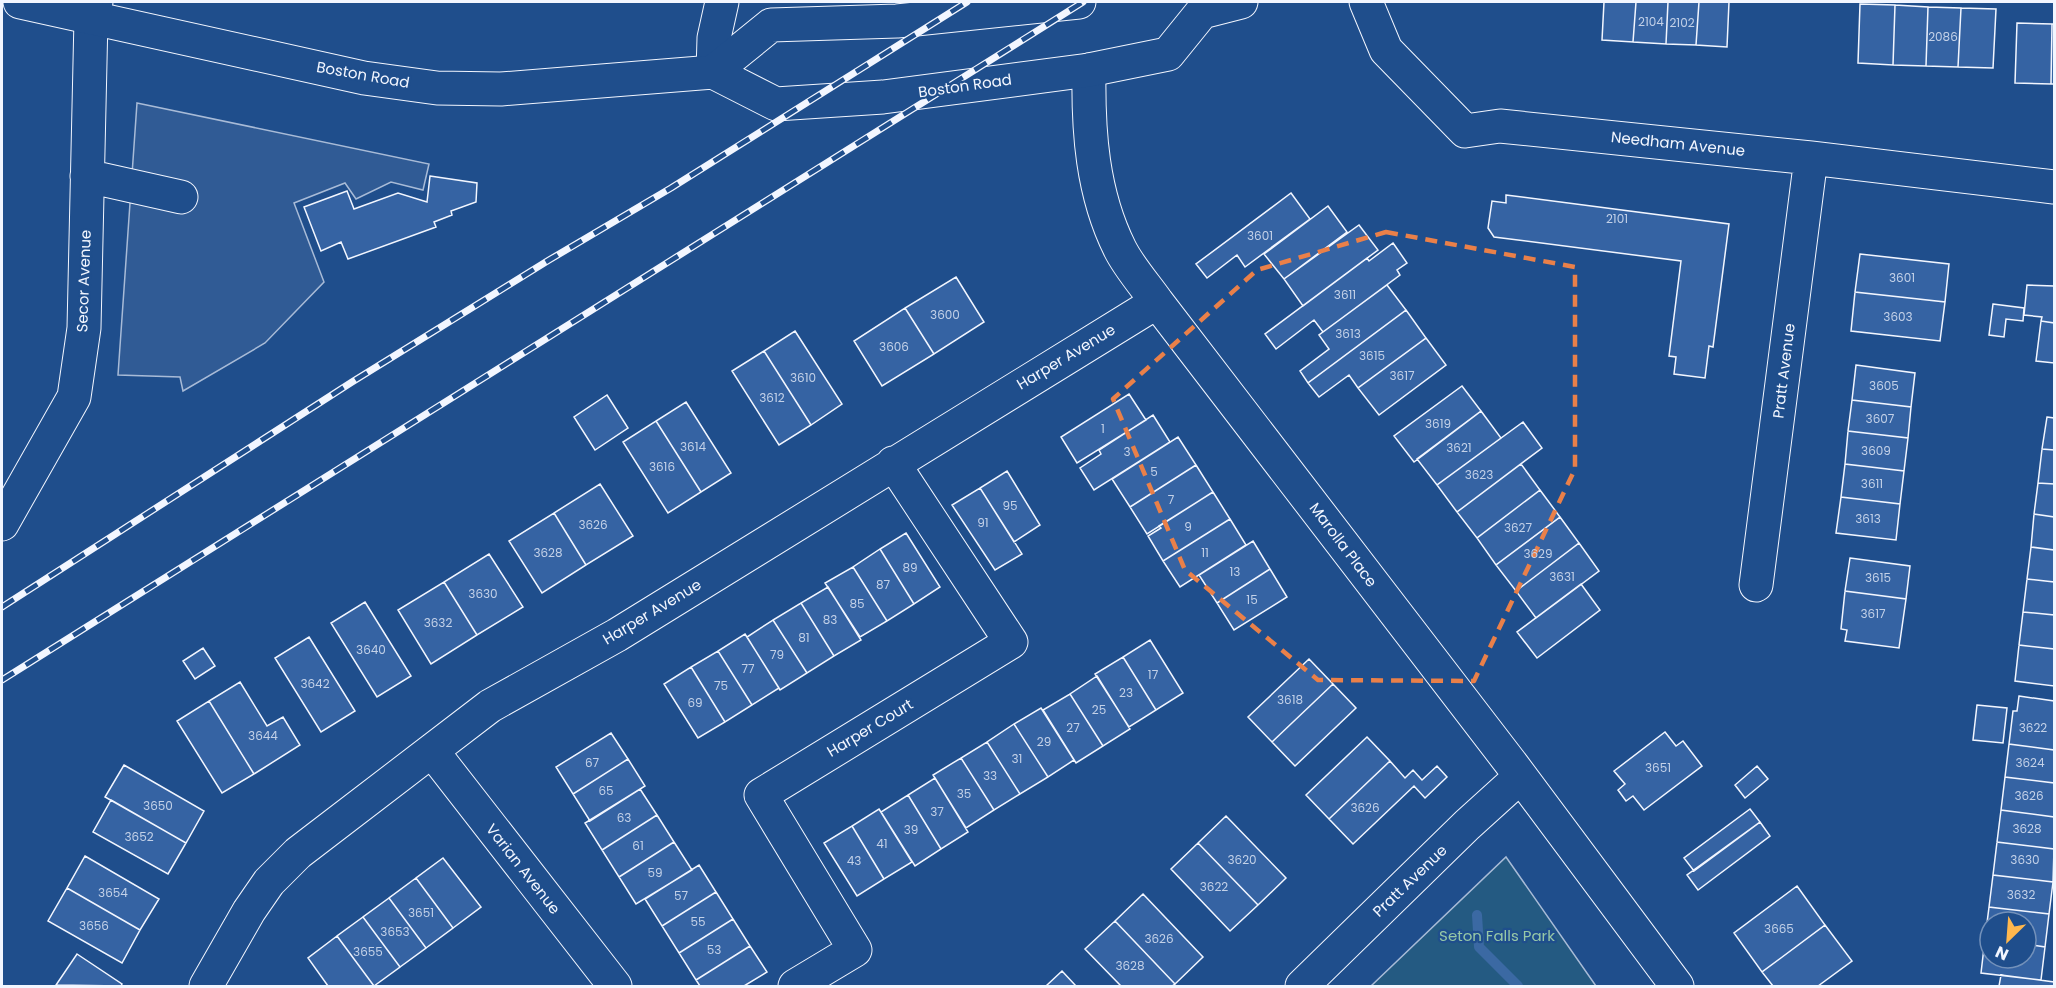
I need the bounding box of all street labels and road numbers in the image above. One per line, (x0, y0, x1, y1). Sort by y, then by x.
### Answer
street label: Boston Road (315, 56, 411, 93)
street label: Boston Road (917, 69, 1013, 102)
street label: Needham Avenue (1610, 126, 1746, 161)
street label: Secor Avenue (71, 229, 96, 333)
street label: Harper Avenue (1013, 319, 1119, 394)
street label: Pratt Avenue (1767, 322, 1800, 420)
street label: Marolla Place (1305, 498, 1382, 591)
street label: Harper Avenue (599, 574, 705, 649)
street label: Harper Court (823, 694, 917, 762)
street label: Varian Avenue (481, 819, 565, 918)
street label: Pratt Avenue (1368, 840, 1451, 921)

